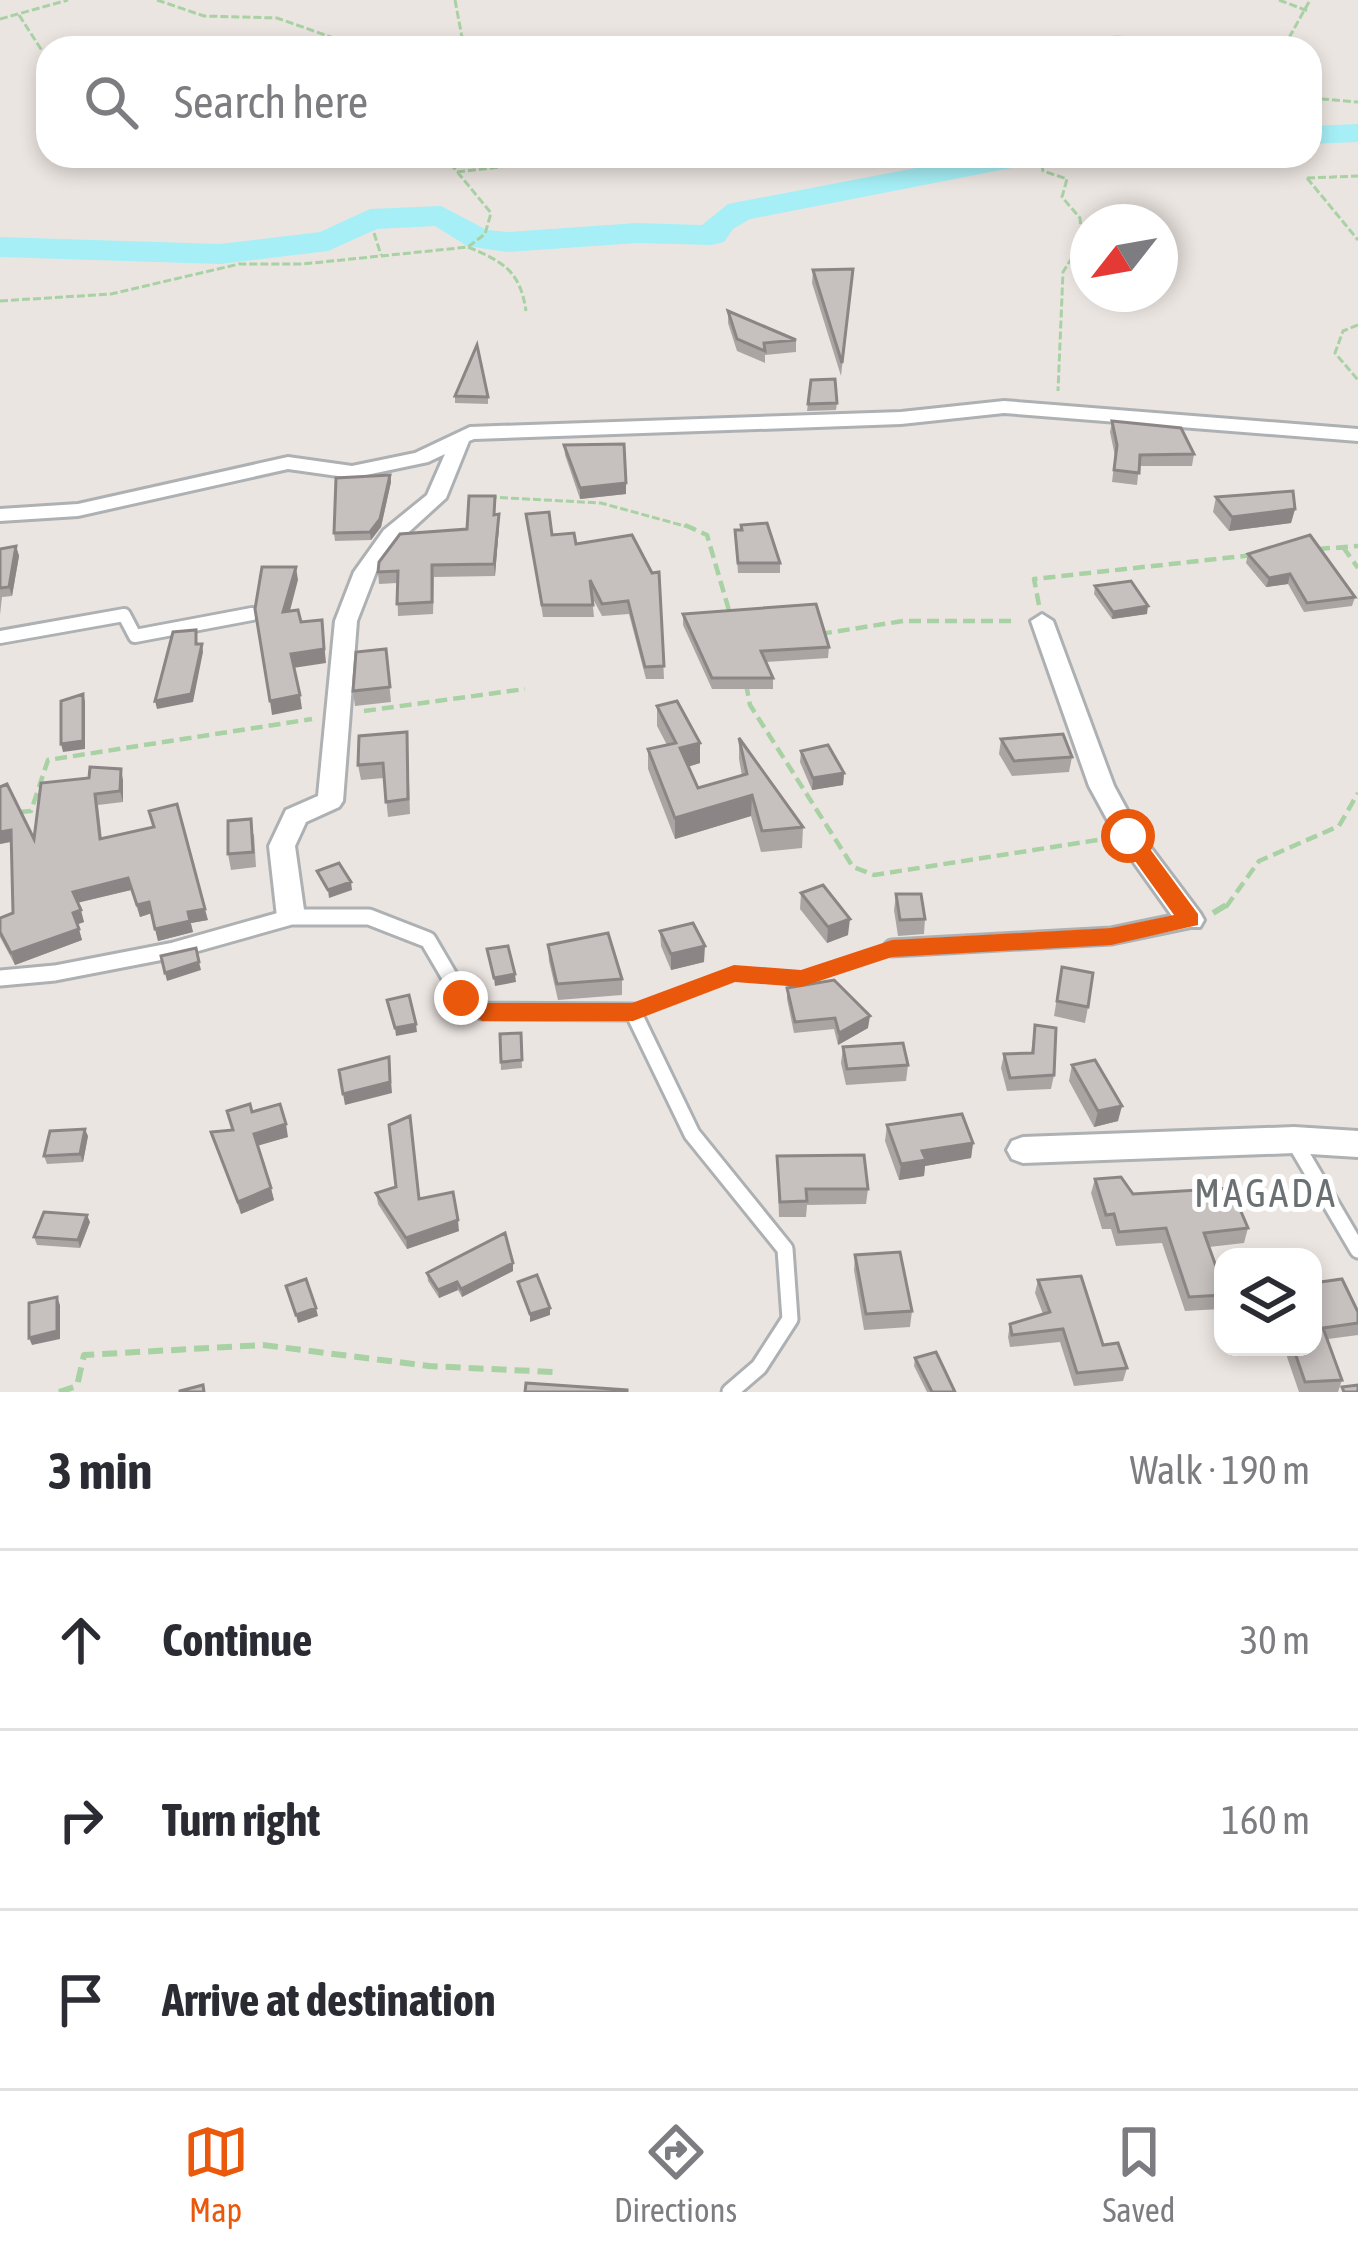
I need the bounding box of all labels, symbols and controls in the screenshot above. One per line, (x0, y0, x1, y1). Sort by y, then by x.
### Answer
search box (36, 36, 1322, 168)
icon: search (78, 69, 144, 135)
text: Search here (174, 76, 368, 128)
north arrow (1070, 204, 1178, 312)
route start (1101, 809, 1155, 863)
route end (434, 971, 488, 1025)
district label: MAGADA (1194, 1171, 1338, 1215)
map controls (1214, 1248, 1322, 1356)
button: layers (1214, 1248, 1322, 1356)
text: 3 min (48, 1441, 152, 1500)
text: Walk · 190 m (1130, 1448, 1310, 1492)
icon: ahead (48, 1607, 114, 1673)
text: Continue (162, 1614, 313, 1666)
text: 30 m (1240, 1618, 1310, 1662)
icon: right (48, 1787, 114, 1853)
text: Turn right (162, 1794, 320, 1846)
text: 160 m (1222, 1798, 1310, 1842)
icon: arrive (48, 1967, 114, 2033)
text: Arrive at destination (162, 1974, 496, 2026)
tab: Map (183, 2119, 249, 2229)
tab: Directions (614, 2119, 737, 2229)
tab: Saved (1102, 2119, 1175, 2229)

